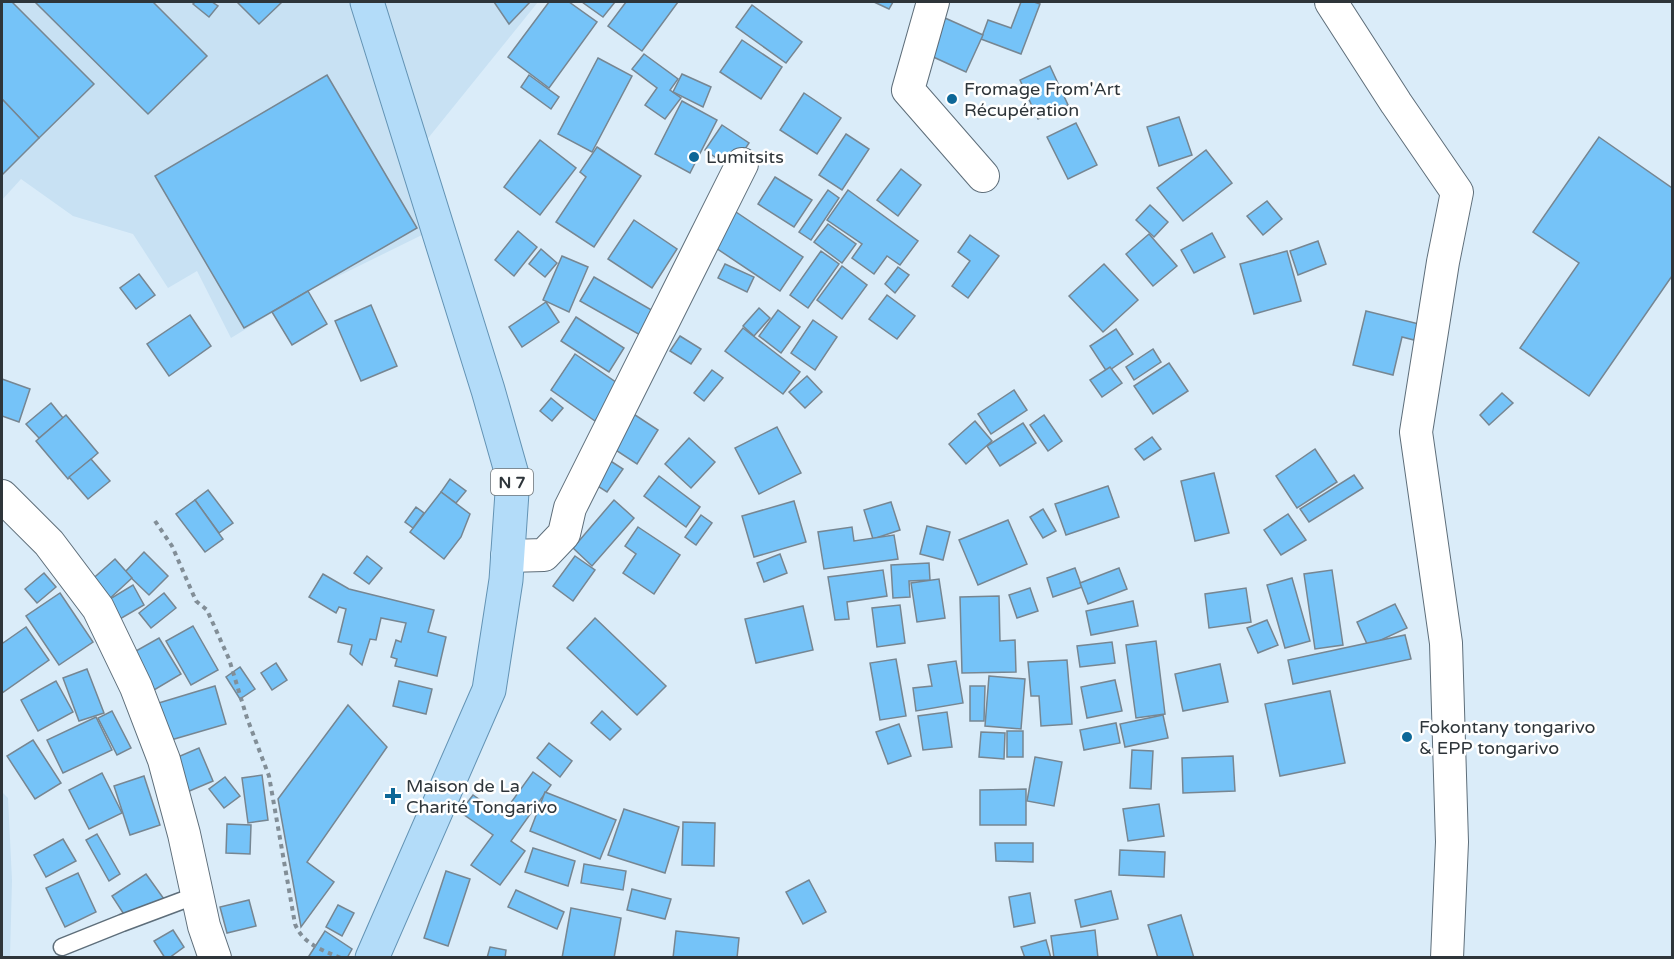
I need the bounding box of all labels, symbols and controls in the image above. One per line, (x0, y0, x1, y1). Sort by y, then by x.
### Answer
place label: Fromage From'Art Récupération (964, 78, 1121, 121)
marker: Fromage From'Art Récupération (945, 92, 959, 106)
place label: Lumitsits (706, 146, 784, 168)
marker: Lumitsits (687, 150, 701, 164)
road number: N 7 (491, 469, 533, 495)
place label: Fokontany tongarivo & EPP tongarivo (1419, 716, 1596, 759)
marker: Fokontany tongarivo & EPP tongarivo (1400, 730, 1414, 744)
place label: Maison de La Charité Tongarivo (406, 775, 558, 818)
marker: Maison de La Charité Tongarivo (384, 787, 402, 805)

